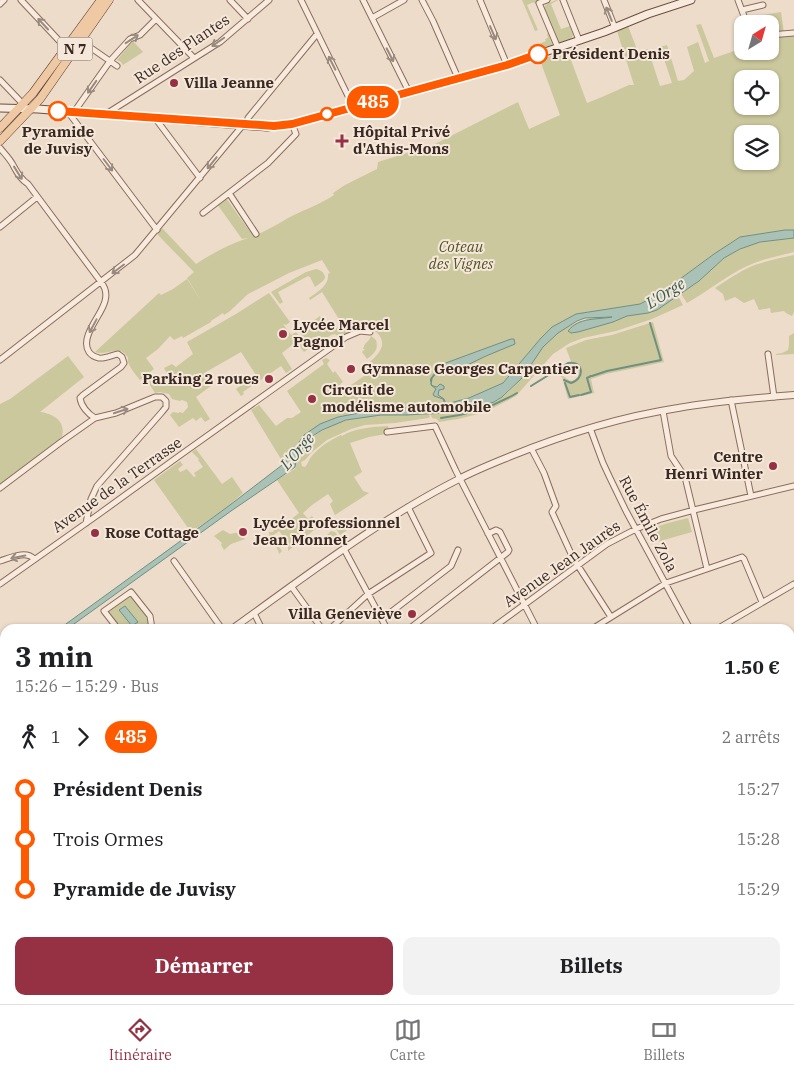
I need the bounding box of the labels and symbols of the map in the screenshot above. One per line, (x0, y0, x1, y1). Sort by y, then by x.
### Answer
one-way arrow (604, 7, 614, 22)
street label: Rue des Plantes (130, 10, 233, 88)
north arrow (734, 15, 779, 60)
one-way arrow (37, 17, 49, 30)
one-way arrow (489, 25, 499, 40)
one-way arrow (125, 34, 139, 44)
one-way arrow (211, 37, 225, 47)
road number: N 7 (58, 38, 92, 61)
marker: Président Denis (528, 44, 548, 64)
place label: Président Denis (552, 44, 670, 63)
one-way arrow (386, 47, 395, 62)
one-way arrow (327, 56, 336, 71)
place label: Villa Jeanne (184, 73, 274, 92)
marker: Villa Jeanne (168, 77, 180, 89)
one-way arrow (87, 79, 97, 93)
line badge: 485 (344, 86, 402, 118)
marker: Pyramide de Juvisy (48, 101, 68, 121)
unlabelled marker (320, 107, 334, 121)
place label: Pyramide de Juvisy (22, 122, 94, 158)
place label: Hôpital Privé d'Athis-Mons (353, 122, 450, 158)
marker: Hôpital Privé d'Athis-Mons (335, 134, 349, 148)
one-way arrow (206, 156, 218, 169)
one-way arrow (103, 158, 113, 172)
one-way arrow (13, 166, 23, 180)
park label: Coteau des Vignes (429, 237, 494, 273)
one-way arrow (112, 263, 125, 274)
water label: L'Orge (641, 273, 688, 313)
place label: Lycée Marcel Pagnol (293, 315, 389, 351)
one-way arrow (88, 319, 98, 334)
marker: Lycée Marcel Pagnol (277, 328, 289, 340)
place label: Gymnase Georges Carpentier (361, 359, 579, 378)
marker: Gymnase Georges Carpentier (345, 363, 357, 375)
place label: Parking 2 roues (142, 369, 259, 388)
marker: Parking 2 roues (263, 373, 275, 385)
place label: Circuit de modélisme automobile (322, 380, 491, 416)
marker: Circuit de modélisme automobile (306, 393, 318, 405)
one-way arrow (113, 406, 128, 415)
water label: L'Orge (275, 428, 319, 474)
street label: Avenue de la Terrasse (48, 433, 185, 537)
place label: Centre Henri Winter (665, 447, 764, 483)
marker: Centre Henri Winter (767, 460, 779, 472)
street label: Rue Émile Zola (615, 472, 682, 575)
place label: Lycée professionnel Jean Monnet (253, 513, 400, 549)
street label: Avenue Jean Jaurès (500, 516, 624, 611)
place label: Rose Cottage (105, 523, 199, 542)
marker: Lycée professionnel Jean Monnet (237, 526, 249, 538)
marker: Rose Cottage (89, 527, 101, 539)
one-way arrow (10, 552, 26, 562)
place label: Villa Geneviève (288, 604, 402, 623)
marker: Villa Geneviève (406, 608, 418, 620)

